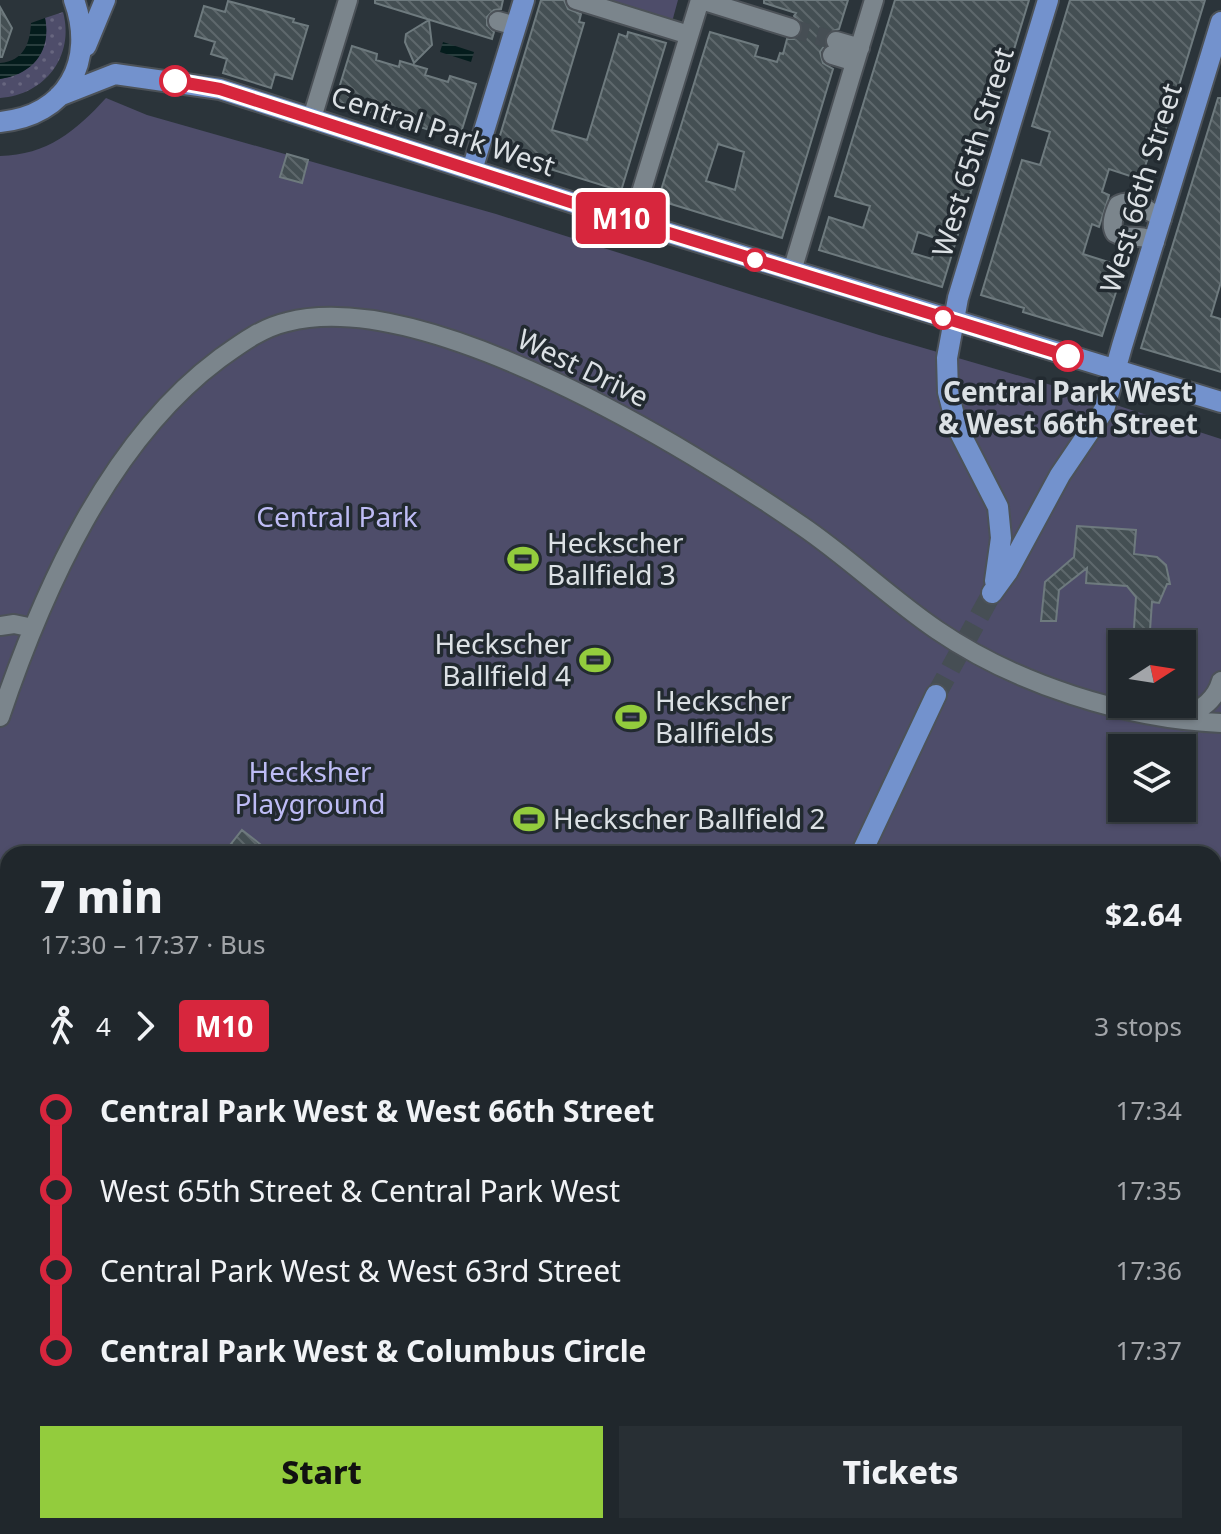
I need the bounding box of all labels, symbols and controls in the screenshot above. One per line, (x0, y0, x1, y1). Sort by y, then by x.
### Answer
street label: West 65th Street (922, 42, 1022, 261)
unlabelled marker (160, 66, 190, 96)
street label: Central Park West (326, 76, 560, 184)
street label: West 66th Street (1090, 78, 1190, 297)
line badge: M10 (575, 192, 667, 244)
text: M10 (592, 199, 650, 237)
unlabelled marker (744, 249, 766, 271)
unlabelled marker (932, 307, 954, 329)
street label: West Drive (512, 319, 655, 415)
marker: Central Park West & West 66th Street (1053, 341, 1083, 371)
place label: Central Park West & West 66th Street (938, 372, 1198, 442)
park label: Central Park (256, 497, 418, 535)
place label: Heckscher Ballfield 3 (547, 523, 684, 593)
sports icon: Heckscher Ballfield 3 (506, 542, 540, 576)
place label: Heckscher Ballfield 4 (435, 624, 571, 694)
north arrow (1108, 630, 1196, 718)
map controls (1108, 630, 1196, 822)
sports icon: Heckscher Ballfield 4 (578, 643, 612, 677)
place label: Heckscher Ballfields (655, 681, 792, 751)
sports icon: Heckscher Ballfields (614, 700, 648, 734)
button: layers (1108, 734, 1196, 822)
park label: Hecksher Playground (234, 752, 386, 822)
place label: Heckscher Ballfield 2 (553, 799, 825, 837)
sports icon: Heckscher Ballfield 2 (512, 802, 546, 836)
text: 7 min (40, 866, 163, 926)
text: $2.64 (1105, 894, 1182, 935)
text: 17:30 – 17:37 · Bus (40, 926, 265, 962)
icon: walk (40, 1004, 84, 1048)
icon: forward (123, 1004, 167, 1048)
text: M10 (195, 1007, 253, 1045)
text: 4 (96, 1008, 111, 1044)
text: 3 stops (1094, 1008, 1182, 1044)
text: Central Park West & West 66th Street (100, 1090, 654, 1131)
text: 17:34 (1116, 1092, 1182, 1128)
text: West 65th Street & Central Park West (100, 1170, 620, 1211)
text: 17:35 (1116, 1172, 1182, 1208)
text: Central Park West & West 63rd Street (100, 1250, 621, 1291)
text: 17:36 (1116, 1252, 1182, 1288)
text: Central Park West & Columbus Circle (100, 1330, 647, 1371)
text: 17:37 (1116, 1332, 1182, 1368)
button: Start (40, 1426, 603, 1518)
button: Tickets (619, 1426, 1182, 1518)

